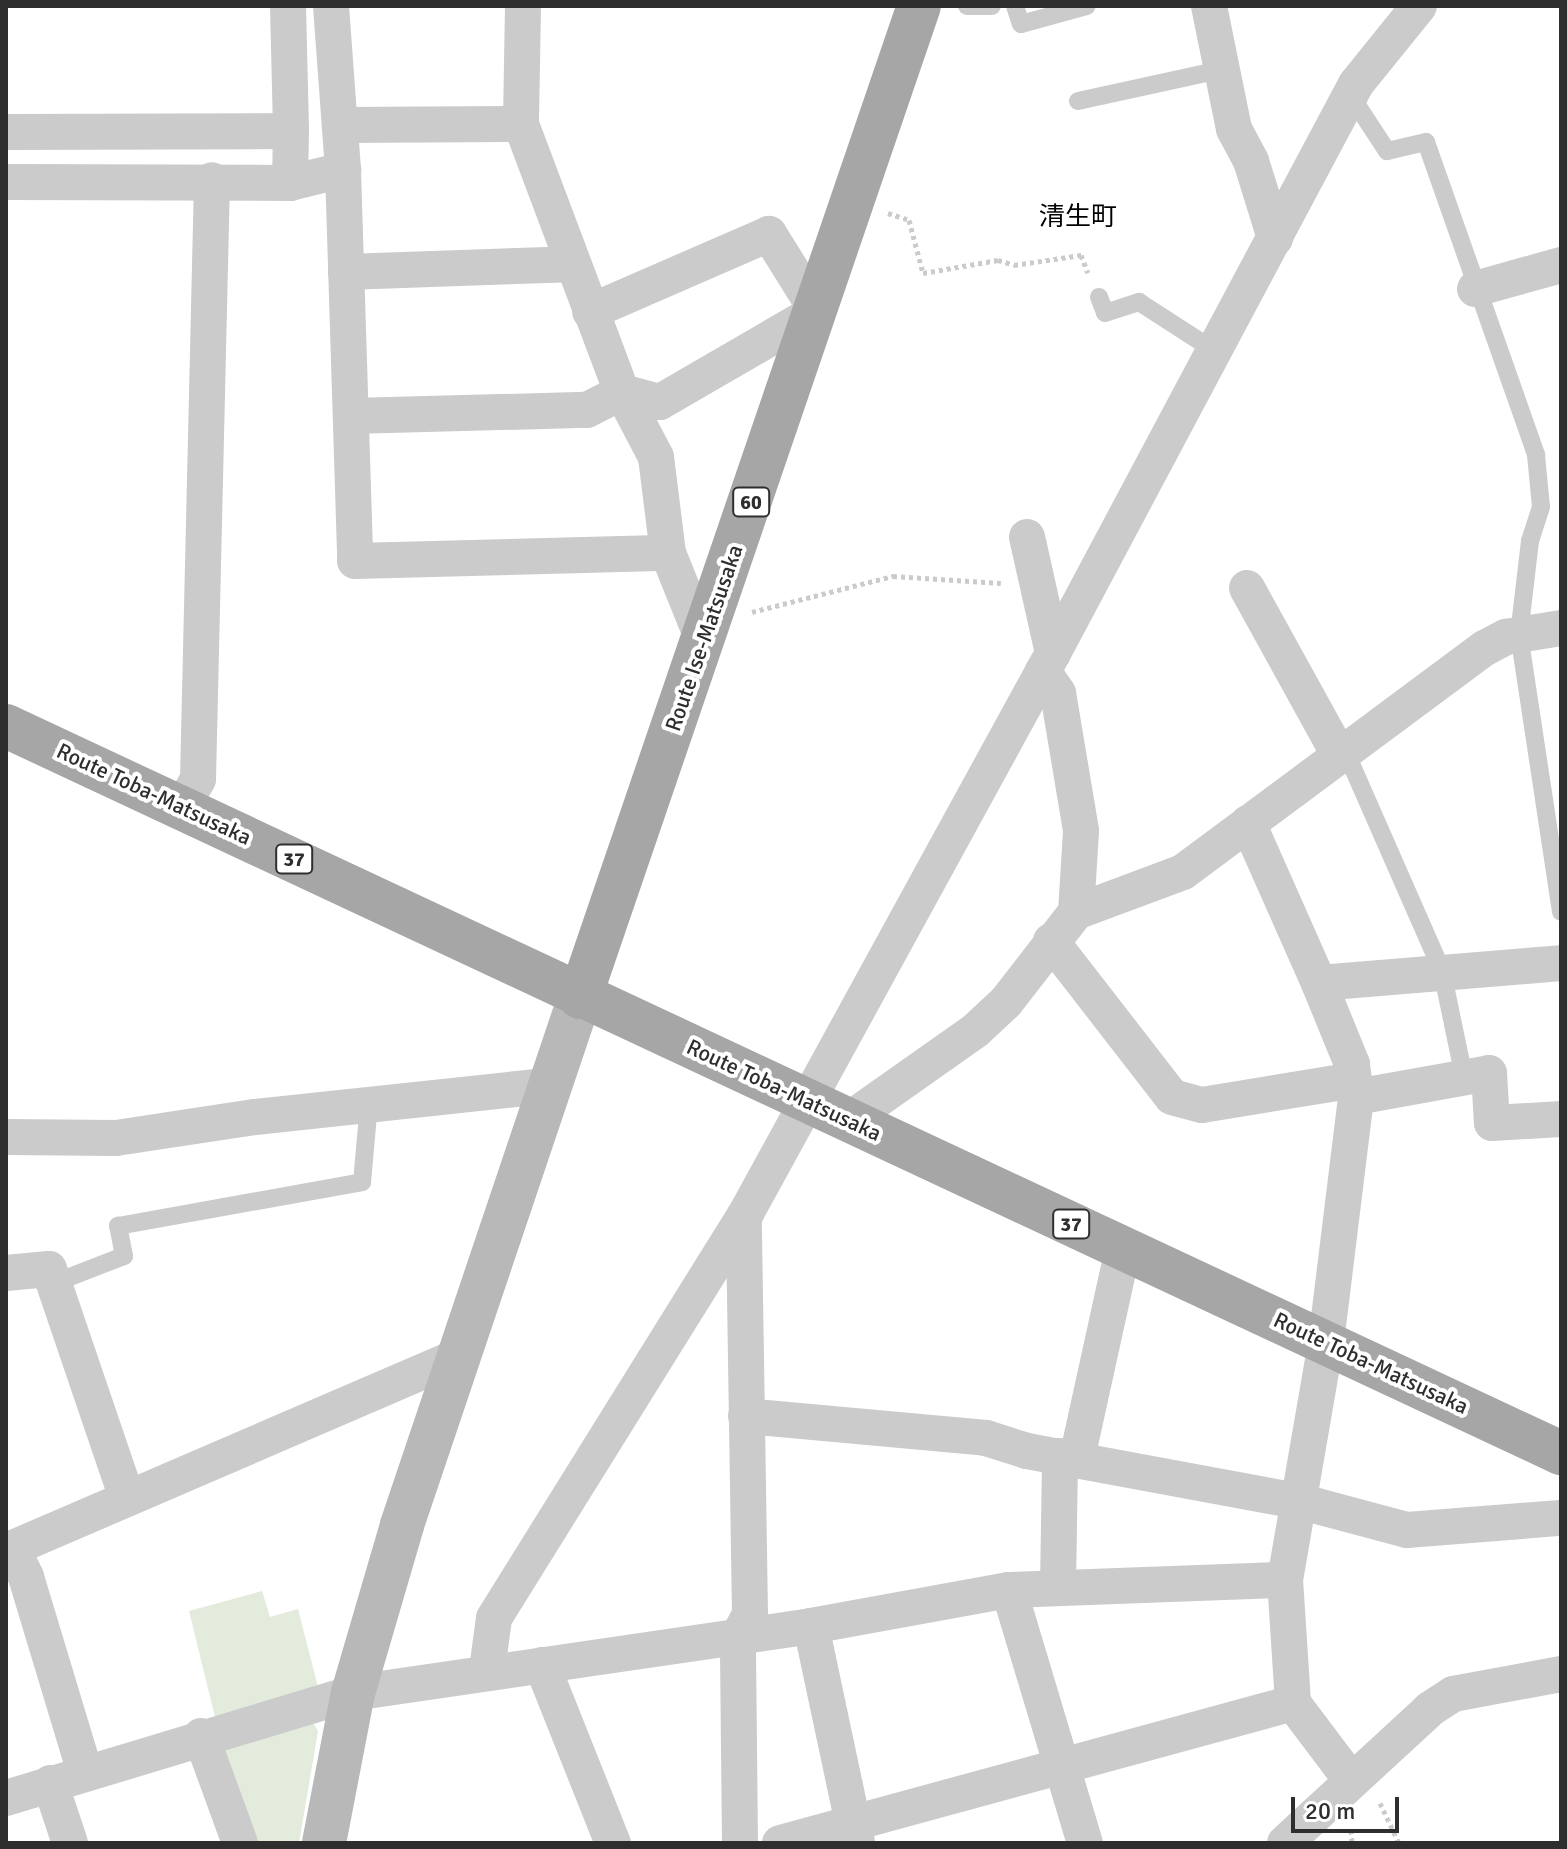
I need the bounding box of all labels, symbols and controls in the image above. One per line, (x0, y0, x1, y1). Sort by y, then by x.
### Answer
district label: 清生町 (1039, 202, 1117, 234)
road number: 60 (731, 486, 771, 518)
street label: Route Ise-Matsusaka (660, 541, 748, 735)
street label: Route Toba-Matsusaka (53, 737, 255, 851)
road number: 37 (274, 843, 314, 875)
street label: Route Toba-Matsusaka (683, 1033, 885, 1147)
road number: 37 (1051, 1208, 1091, 1240)
street label: Route Toba-Matsusaka (1270, 1306, 1472, 1420)
scale bar (1295, 1781, 1403, 1831)
text: 20 m (1305, 1796, 1355, 1826)

